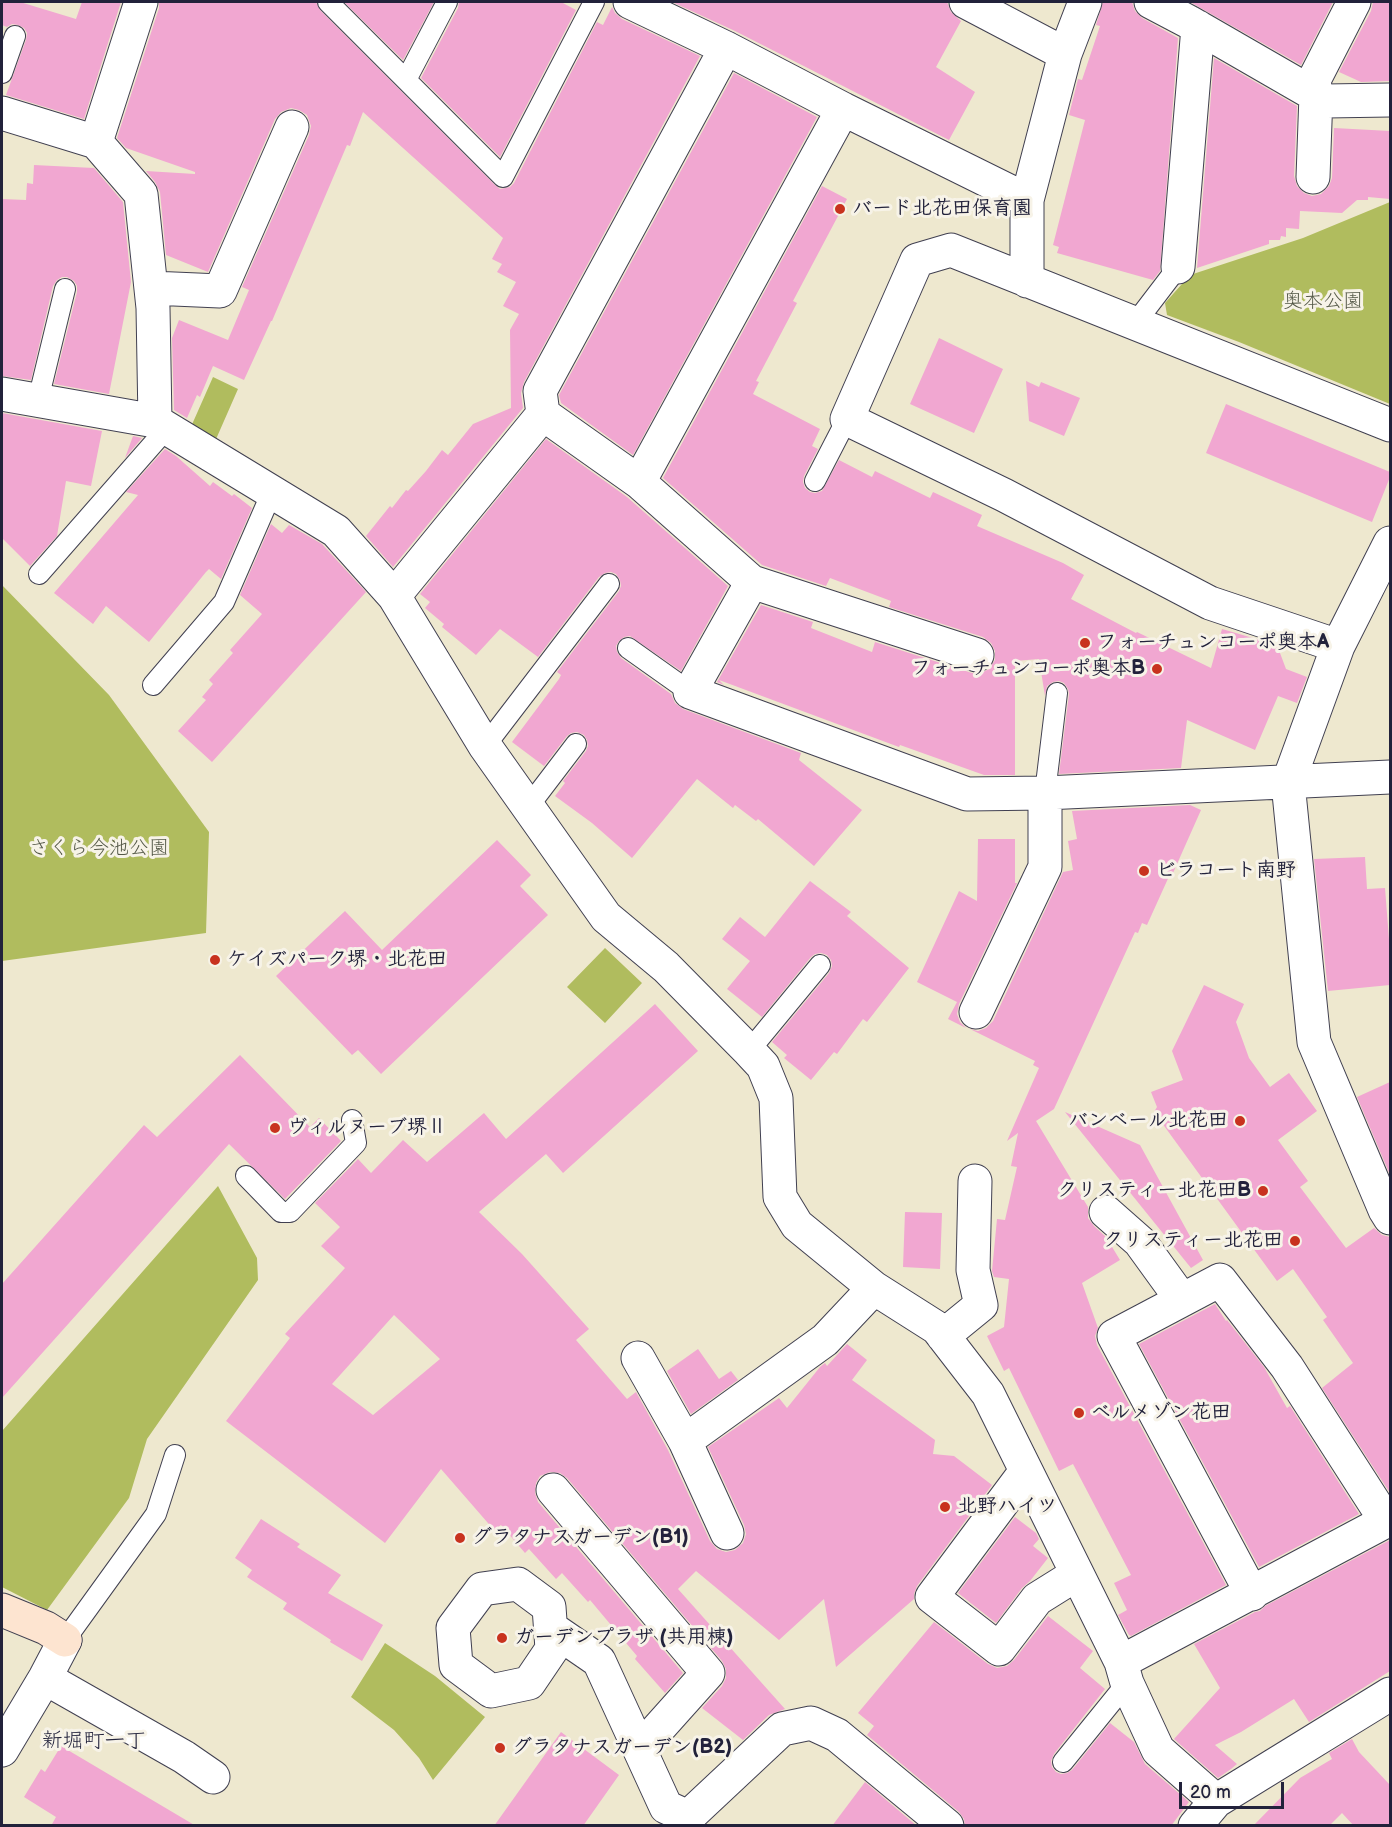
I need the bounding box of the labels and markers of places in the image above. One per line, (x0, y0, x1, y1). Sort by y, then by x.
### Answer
place label: バード北花田保育園 (852, 197, 1032, 221)
marker: バード北花田保育園 (833, 202, 847, 216)
place label: フォーチュンコーポ奥本A (1097, 631, 1329, 655)
marker: フォーチュンコーポ奥本A (1078, 636, 1092, 650)
place label: フォーチュンコーポ奥本B (911, 657, 1145, 681)
marker: フォーチュンコーポ奥本B (1150, 662, 1164, 676)
place label: ビラコート南野 (1156, 859, 1296, 883)
marker: ビラコート南野 (1137, 864, 1151, 878)
place label: ケイズパーク堺・北花田 (227, 948, 447, 972)
marker: ケイズパーク堺・北花田 (208, 953, 222, 967)
place label: バンベール北花田 (1068, 1109, 1228, 1133)
marker: バンベール北花田 (1233, 1114, 1247, 1128)
place label: ヴィルヌーブ堺Ⅱ (287, 1116, 447, 1140)
marker: ヴィルヌーブ堺Ⅱ (268, 1121, 282, 1135)
place label: クリスティー北花田B (1057, 1179, 1251, 1203)
marker: クリスティー北花田B (1256, 1184, 1270, 1198)
place label: クリスティー北花田 (1103, 1229, 1283, 1253)
marker: クリスティー北花田 (1288, 1234, 1302, 1248)
place label: ベルメゾン花田 (1091, 1401, 1231, 1425)
marker: ベルメゾン花田 (1072, 1406, 1086, 1420)
place label: 北野ハイツ (957, 1495, 1057, 1519)
marker: 北野ハイツ (938, 1500, 952, 1514)
place label: グラタナスガーデン(B1) (472, 1526, 689, 1550)
marker: グラタナスガーデン(B1) (453, 1531, 467, 1545)
place label: ガーデンプラザ (共用棟) (514, 1626, 733, 1650)
marker: ガーデンプラザ (共用棟) (495, 1631, 509, 1645)
place label: グラタナスガーデン(B2) (512, 1736, 732, 1760)
marker: グラタナスガーデン(B2) (493, 1741, 507, 1755)

